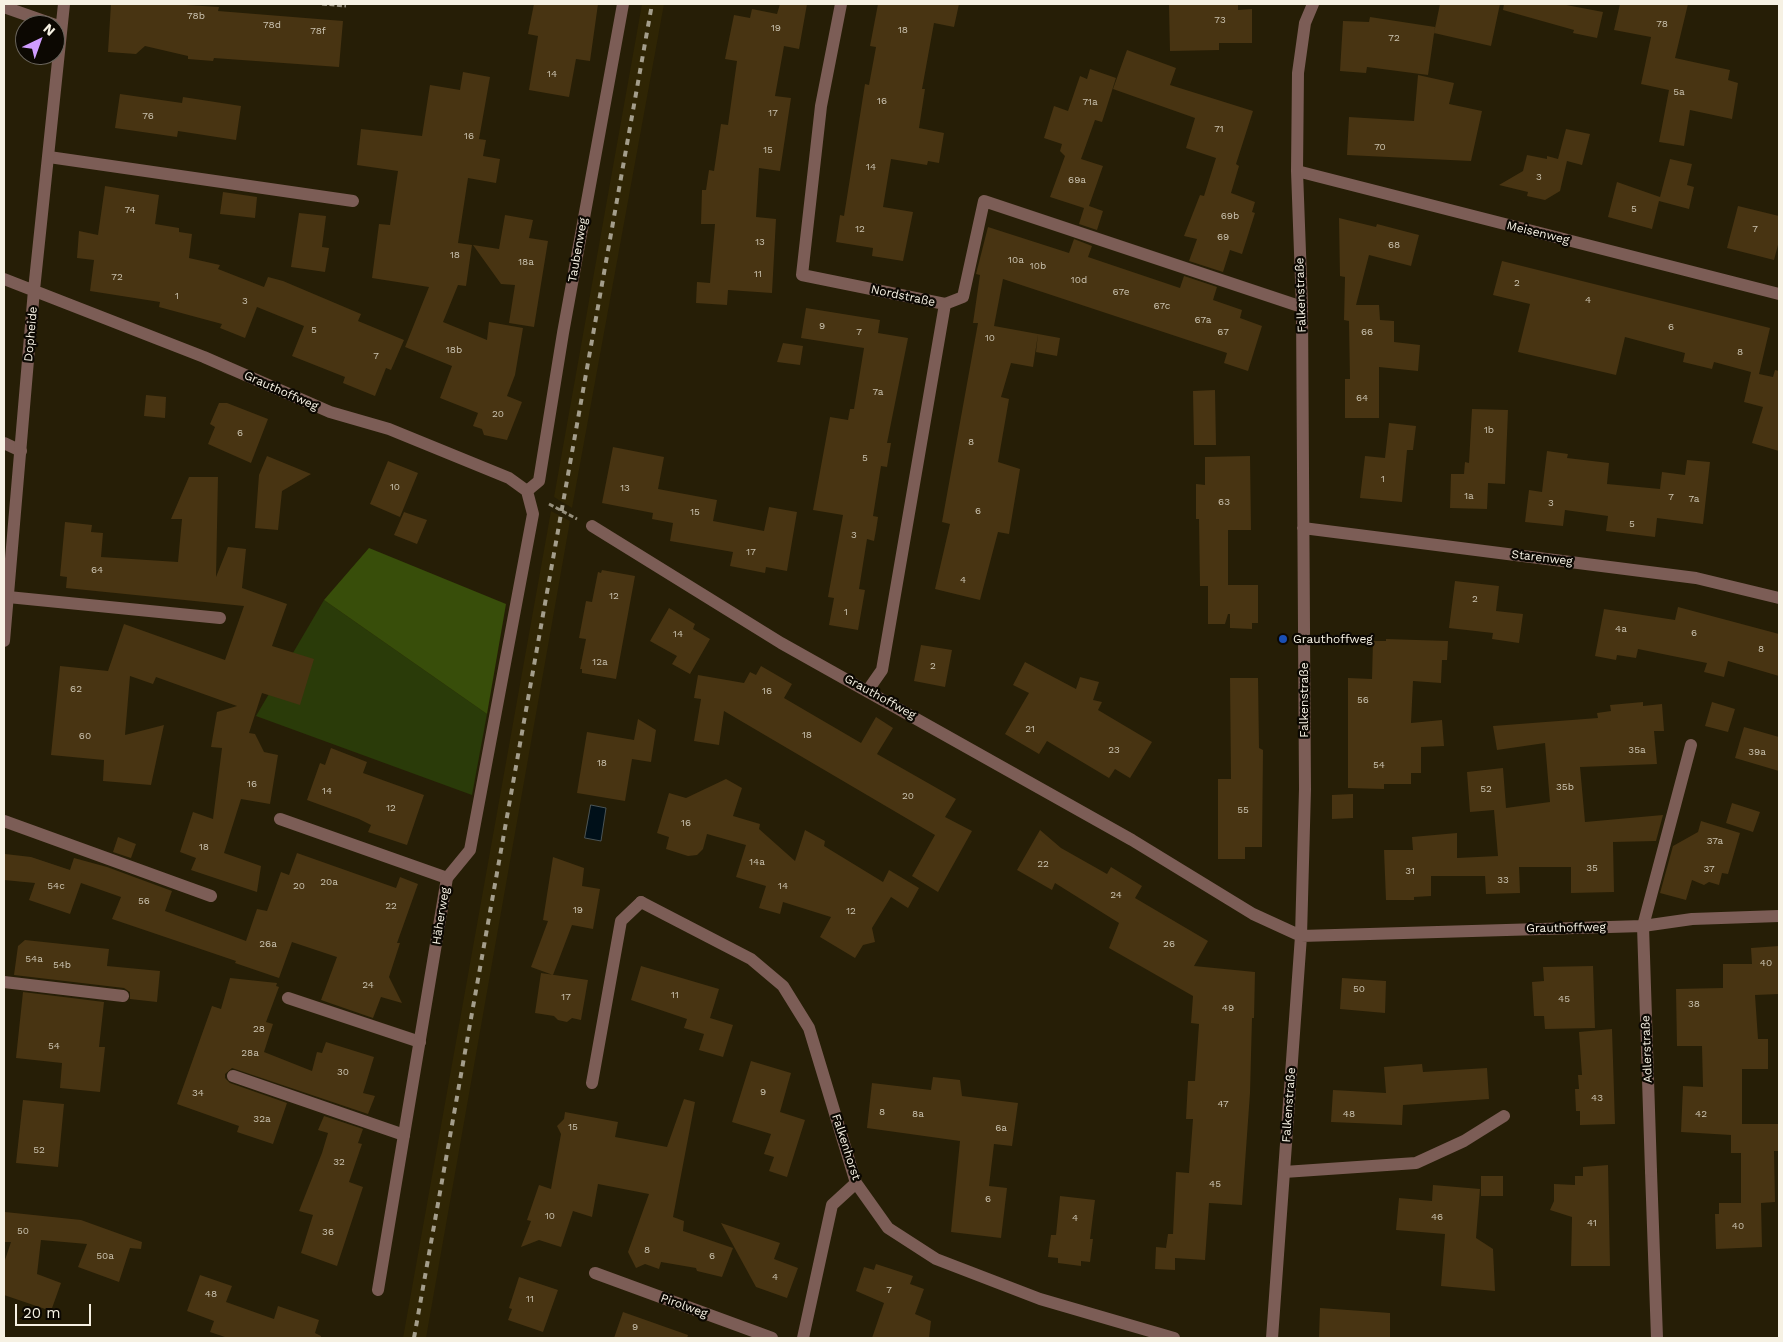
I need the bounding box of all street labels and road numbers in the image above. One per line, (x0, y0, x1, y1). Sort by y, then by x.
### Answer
street label: Taubenweg (565, 217, 591, 283)
street label: Meisenweg (1505, 218, 1571, 248)
street label: Falkenstraße (1292, 257, 1310, 333)
street label: Nordstraße (870, 282, 936, 310)
street label: Dopheide (21, 306, 41, 362)
street label: Grauthoffweg (242, 368, 320, 414)
street label: Starenweg (1511, 547, 1573, 569)
street label: Falkenstraße (1297, 662, 1311, 738)
street label: Grauthoffweg (842, 671, 918, 723)
street label: Häherweg (429, 886, 453, 946)
street label: Grauthoffweg (1526, 920, 1606, 936)
street label: Adlerstraße (1639, 1015, 1655, 1083)
street label: Falkenstraße (1279, 1067, 1299, 1143)
street label: Falkenhorst (829, 1112, 863, 1182)
street label: Pirolweg (658, 1291, 710, 1321)

